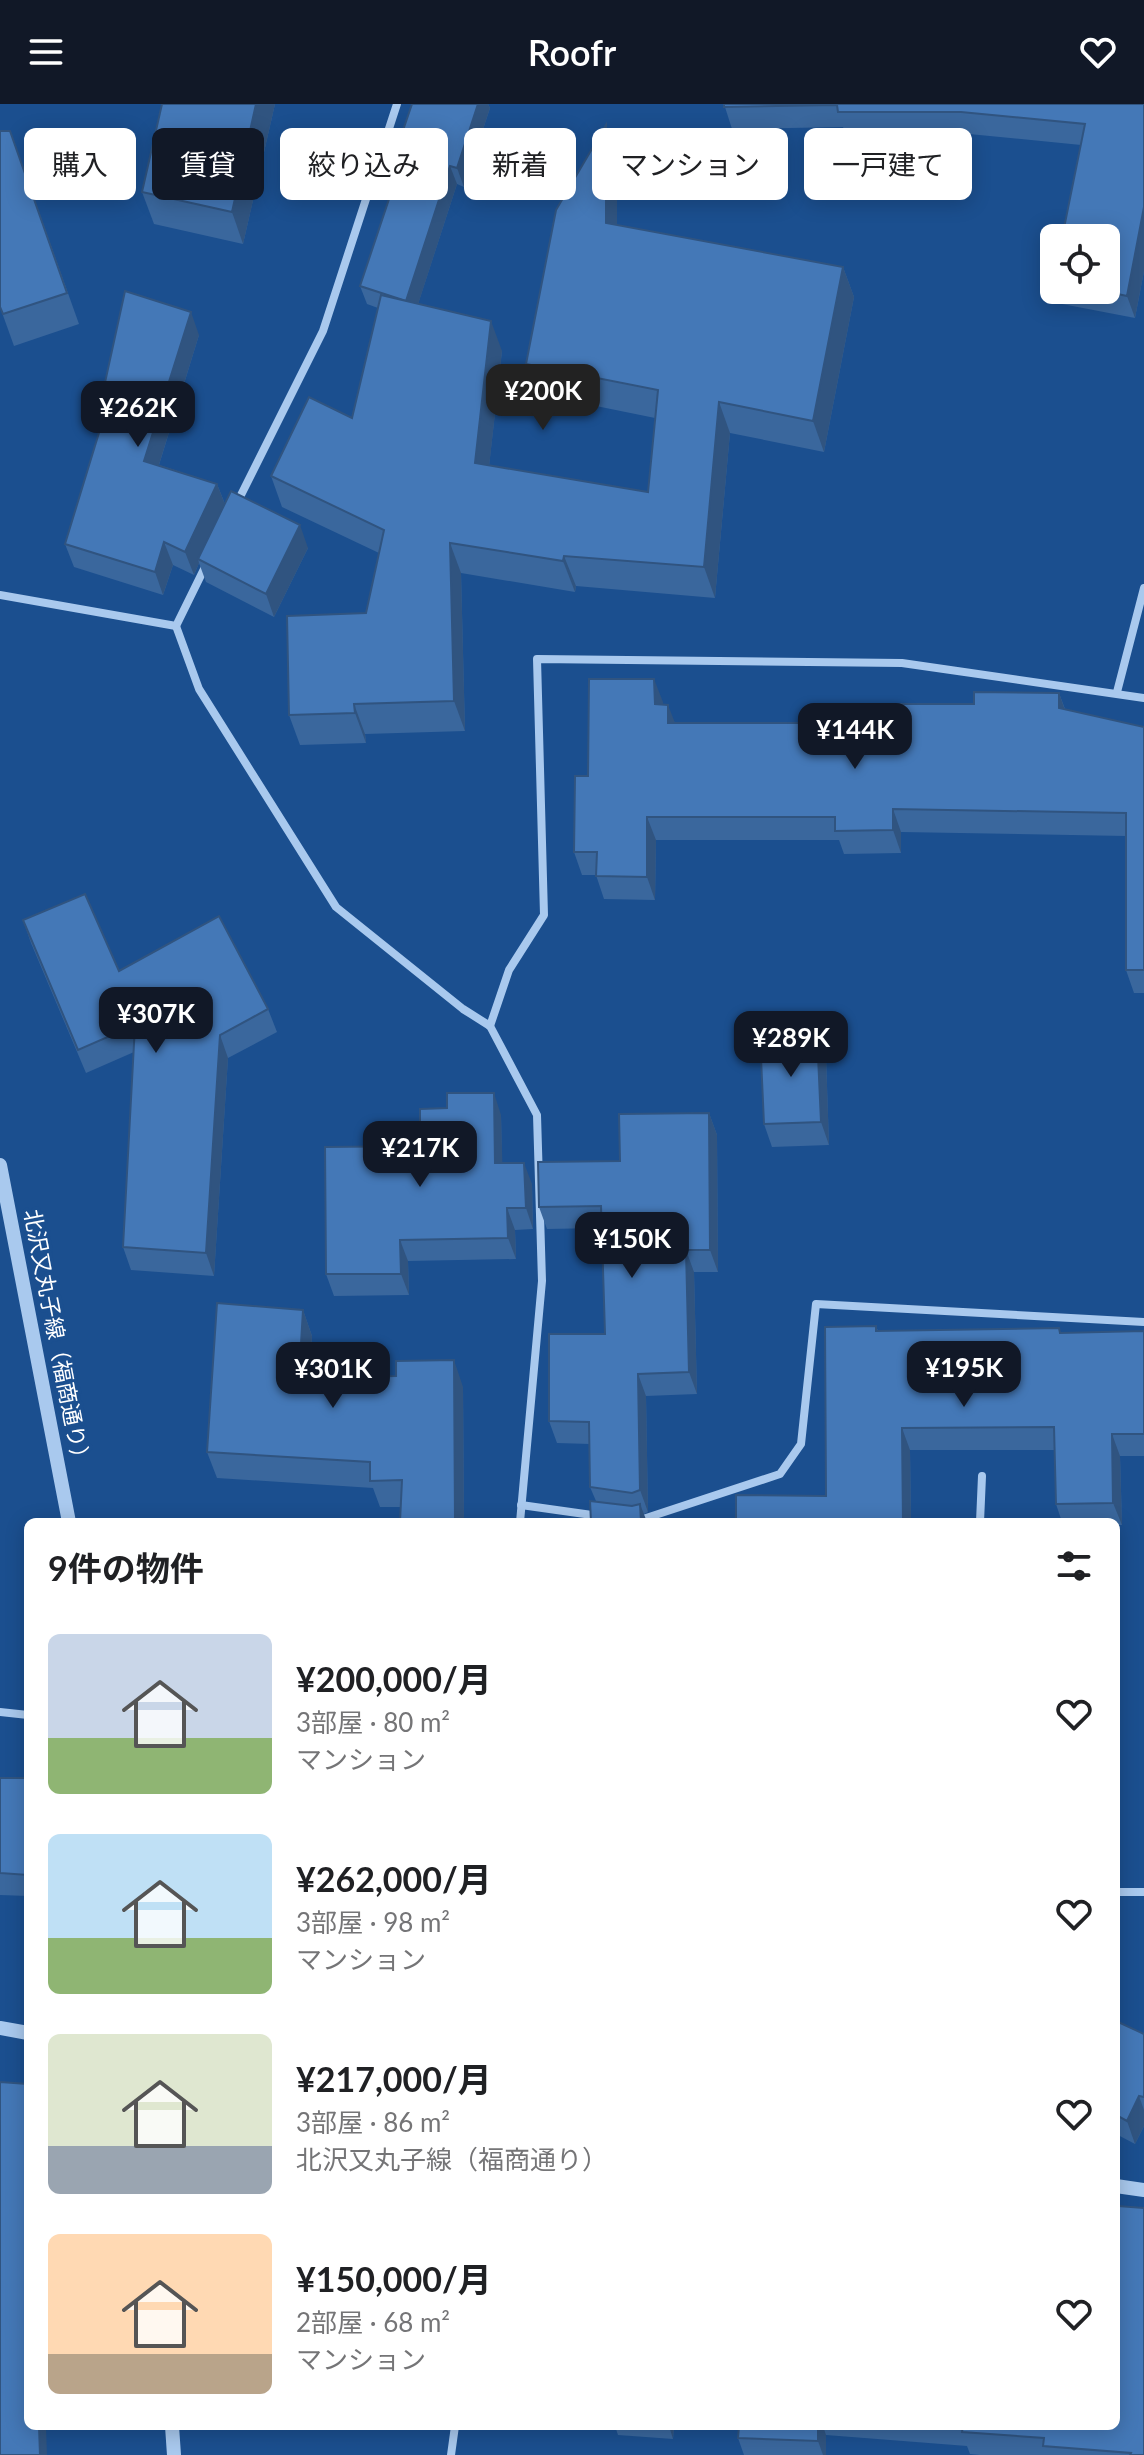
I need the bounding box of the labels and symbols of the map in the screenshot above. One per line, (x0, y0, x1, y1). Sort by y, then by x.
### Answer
pin: ¥200K (487, 364, 599, 432)
pin: ¥262K (82, 381, 194, 449)
pin: ¥144K (799, 703, 911, 771)
pin: ¥307K (100, 987, 212, 1055)
pin: ¥289K (735, 1011, 847, 1079)
pin: ¥217K (364, 1121, 476, 1189)
street label: 北沢又丸子線（福商通り） (19, 1207, 96, 1471)
pin: ¥150K (576, 1212, 688, 1280)
pin: ¥195K (908, 1341, 1020, 1409)
pin: ¥301K (277, 1342, 389, 1410)

